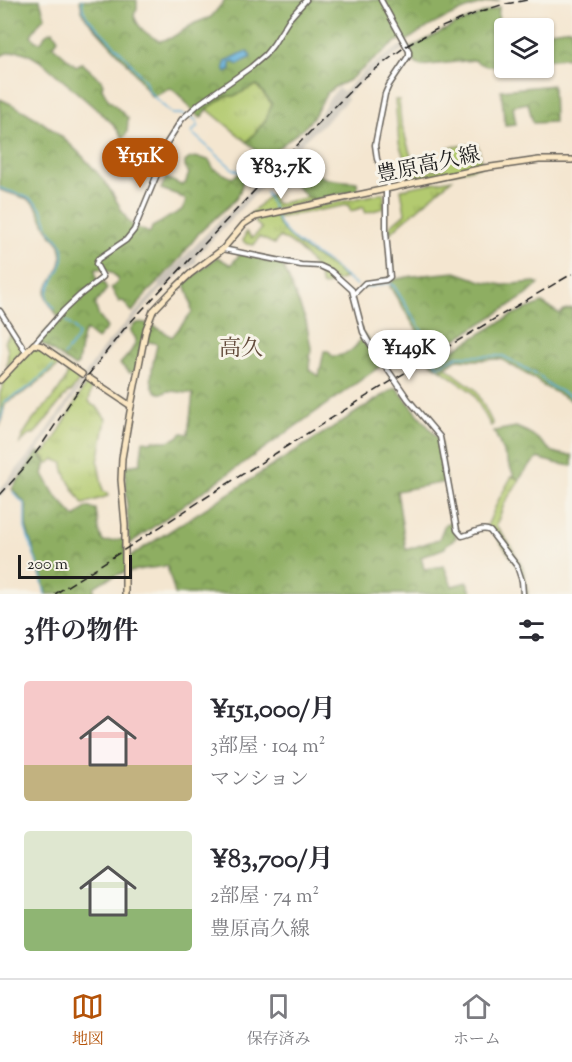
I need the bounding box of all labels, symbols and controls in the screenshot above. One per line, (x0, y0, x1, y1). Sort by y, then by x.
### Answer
map controls (494, 18, 554, 78)
button: layers (494, 18, 554, 78)
pin: ¥151K (98, 138, 182, 189)
street label: 豊原高久線 (374, 140, 483, 192)
text: ¥151K (116, 143, 164, 172)
pin: ¥83.7K (232, 149, 330, 200)
text: ¥83.7K (250, 154, 312, 183)
pin: ¥149K (367, 330, 451, 381)
district label: 高久 (219, 334, 263, 366)
text: ¥149K (382, 335, 436, 364)
scale bar (18, 552, 132, 580)
text: 200 m (27, 554, 68, 577)
text: 3件の物件 (24, 614, 139, 651)
icon: filters (515, 614, 548, 647)
text: ¥151,000/月 (210, 692, 336, 729)
icon: home (72, 705, 144, 777)
text: 3部屋 · 104 m² (210, 733, 325, 762)
text: マンション (210, 766, 309, 795)
text: ¥83,700/月 (210, 842, 334, 879)
icon: home (72, 855, 144, 927)
text: 2部屋 · 74 m² (210, 883, 319, 912)
text: 豊原高久線 (210, 916, 310, 945)
tab: 地図 (71, 990, 104, 1052)
tab: 保存済み (246, 990, 310, 1052)
tab: ホーム (453, 990, 501, 1052)

